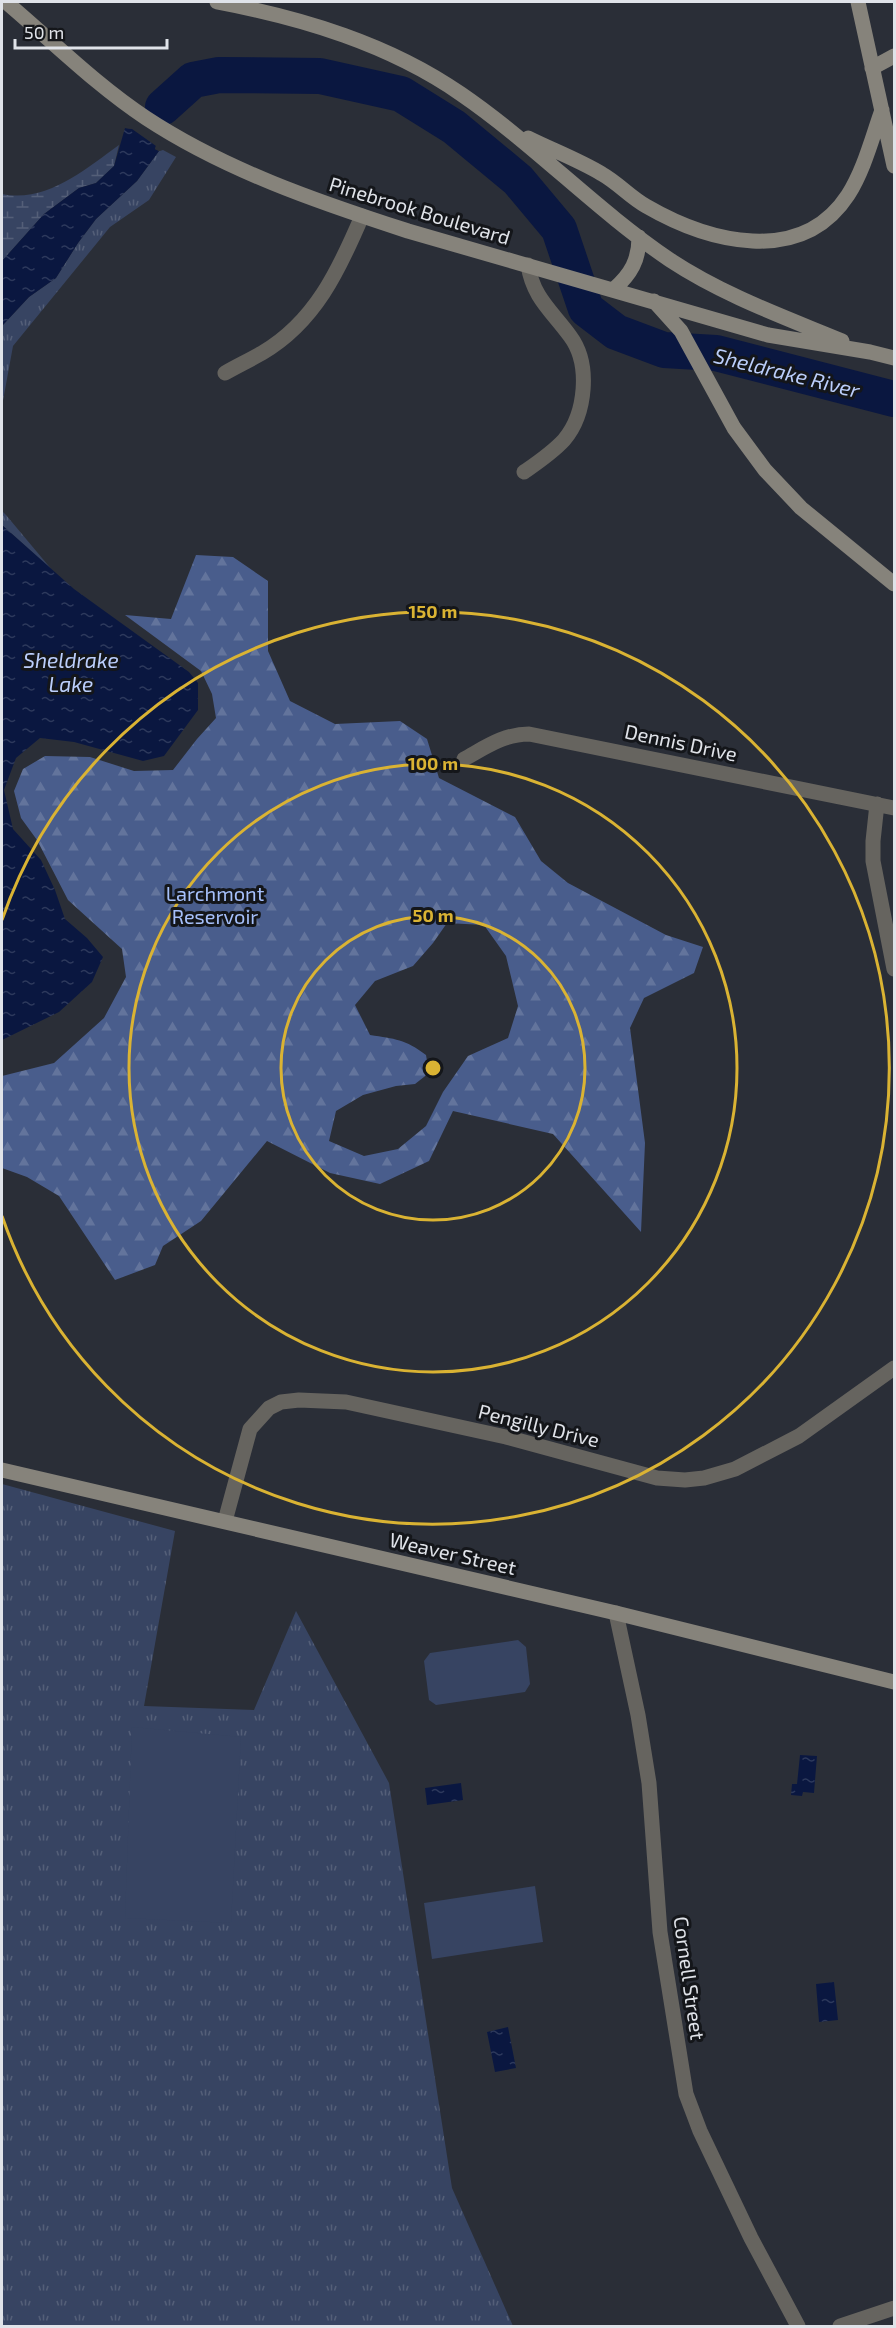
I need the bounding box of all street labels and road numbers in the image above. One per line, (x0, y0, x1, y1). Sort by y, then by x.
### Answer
street label: Pinebrook Boulevard (327, 171, 513, 249)
street label: Dennis Drive (623, 718, 739, 766)
street label: Pengilly Drive (476, 1398, 602, 1452)
street label: Weaver Street (387, 1527, 519, 1579)
street label: Cornell Street (669, 1915, 711, 2042)

